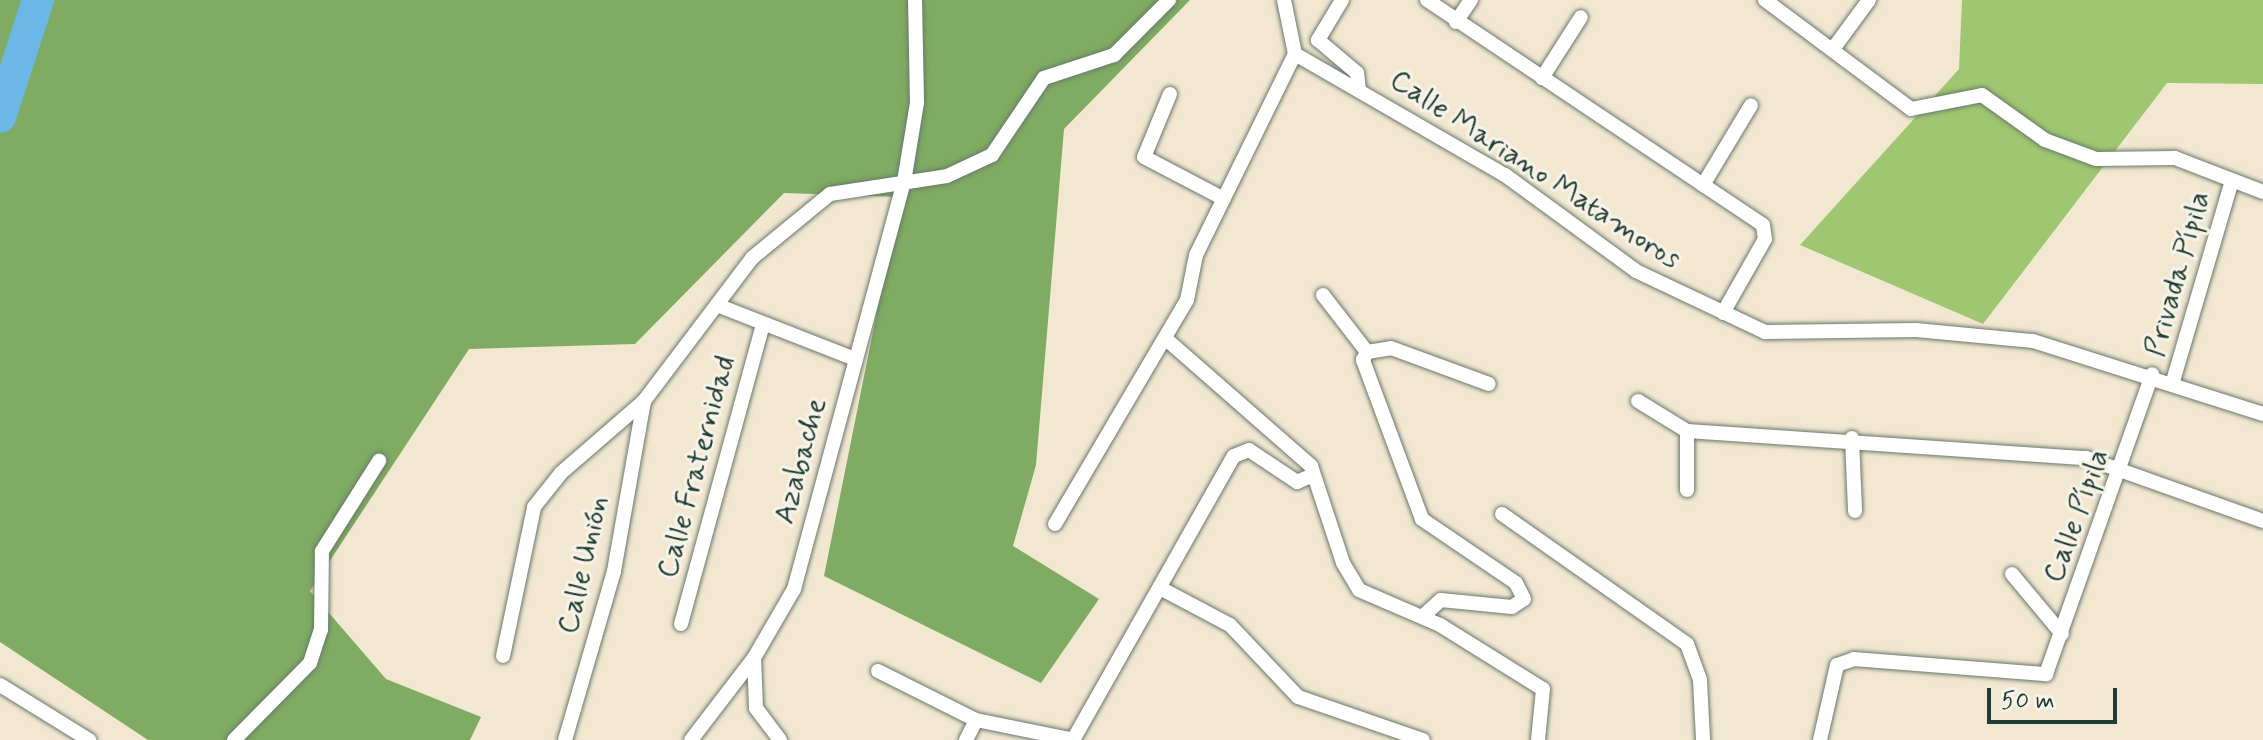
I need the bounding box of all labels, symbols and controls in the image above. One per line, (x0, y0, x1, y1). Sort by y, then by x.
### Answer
street label: Calle Mariano Matamoros (1382, 62, 1688, 278)
street label: Privada Pípila (2137, 187, 2219, 361)
street label: Calle Fraternidad (651, 355, 743, 579)
street label: Azabache (767, 394, 835, 528)
street label: Calle Pípila (2036, 444, 2118, 588)
street label: Calle Unión (550, 492, 618, 638)
scale bar (1991, 672, 2121, 722)
text: 50 m (2001, 686, 2055, 717)

